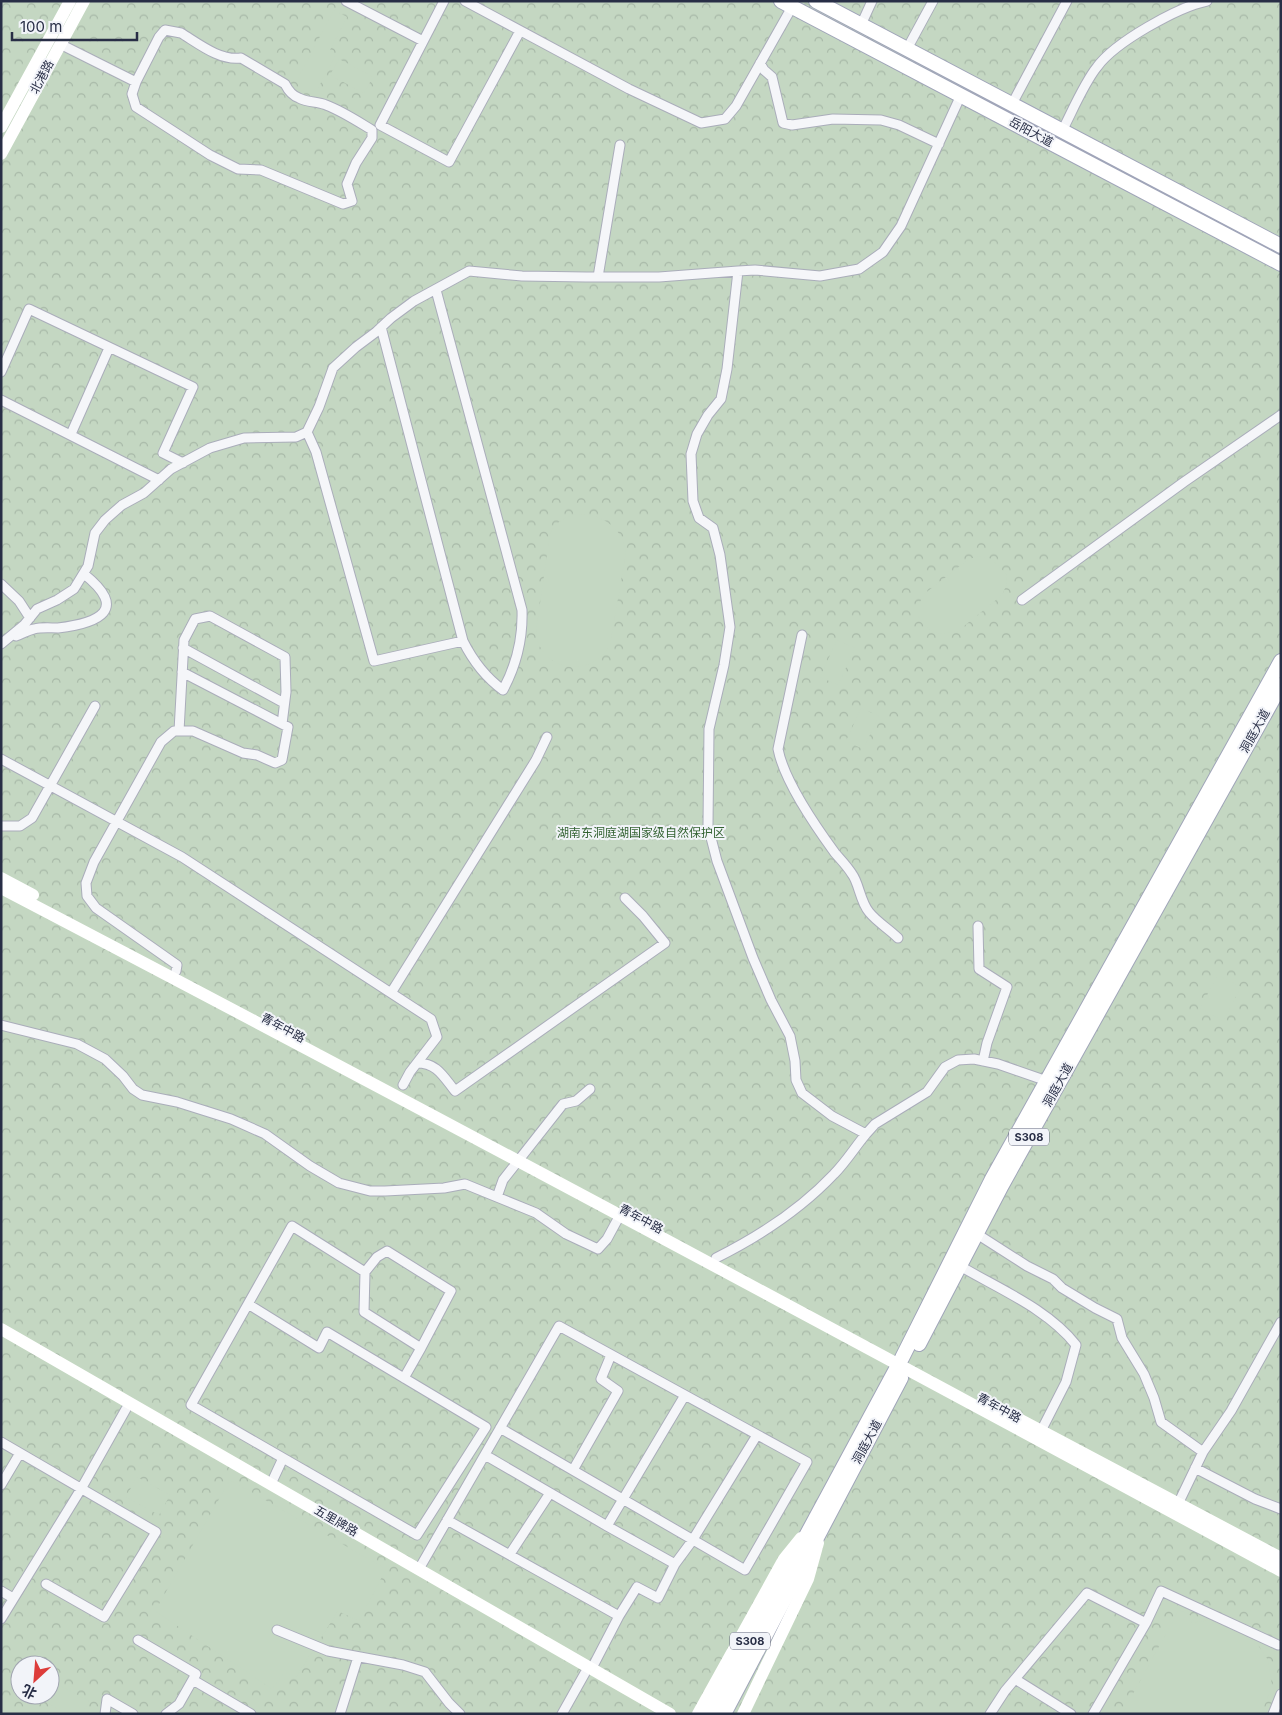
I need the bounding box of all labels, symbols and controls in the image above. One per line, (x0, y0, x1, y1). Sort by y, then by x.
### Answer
scale bar (12, 10, 138, 42)
text: 100 m (20, 17, 62, 36)
street label: 北港路 (26, 57, 57, 96)
street label: 岳阳大道 (1007, 114, 1056, 149)
street label: 洞庭大道 (1236, 706, 1273, 755)
park label: 湖南东洞庭湖国家级自然保护区 (557, 825, 725, 840)
street label: 青年中路 (259, 1010, 308, 1045)
street label: 洞庭大道 (1039, 1060, 1076, 1109)
road number: S308 (1009, 1128, 1049, 1146)
street label: 青年中路 (617, 1201, 666, 1236)
street label: 青年中路 (975, 1390, 1024, 1425)
street label: 洞庭大道 (849, 1417, 884, 1466)
street label: 五里牌路 (312, 1502, 361, 1539)
road number: S308 (730, 1632, 770, 1650)
north arrow (10, 1655, 60, 1705)
text: 北 (19, 1681, 39, 1703)

